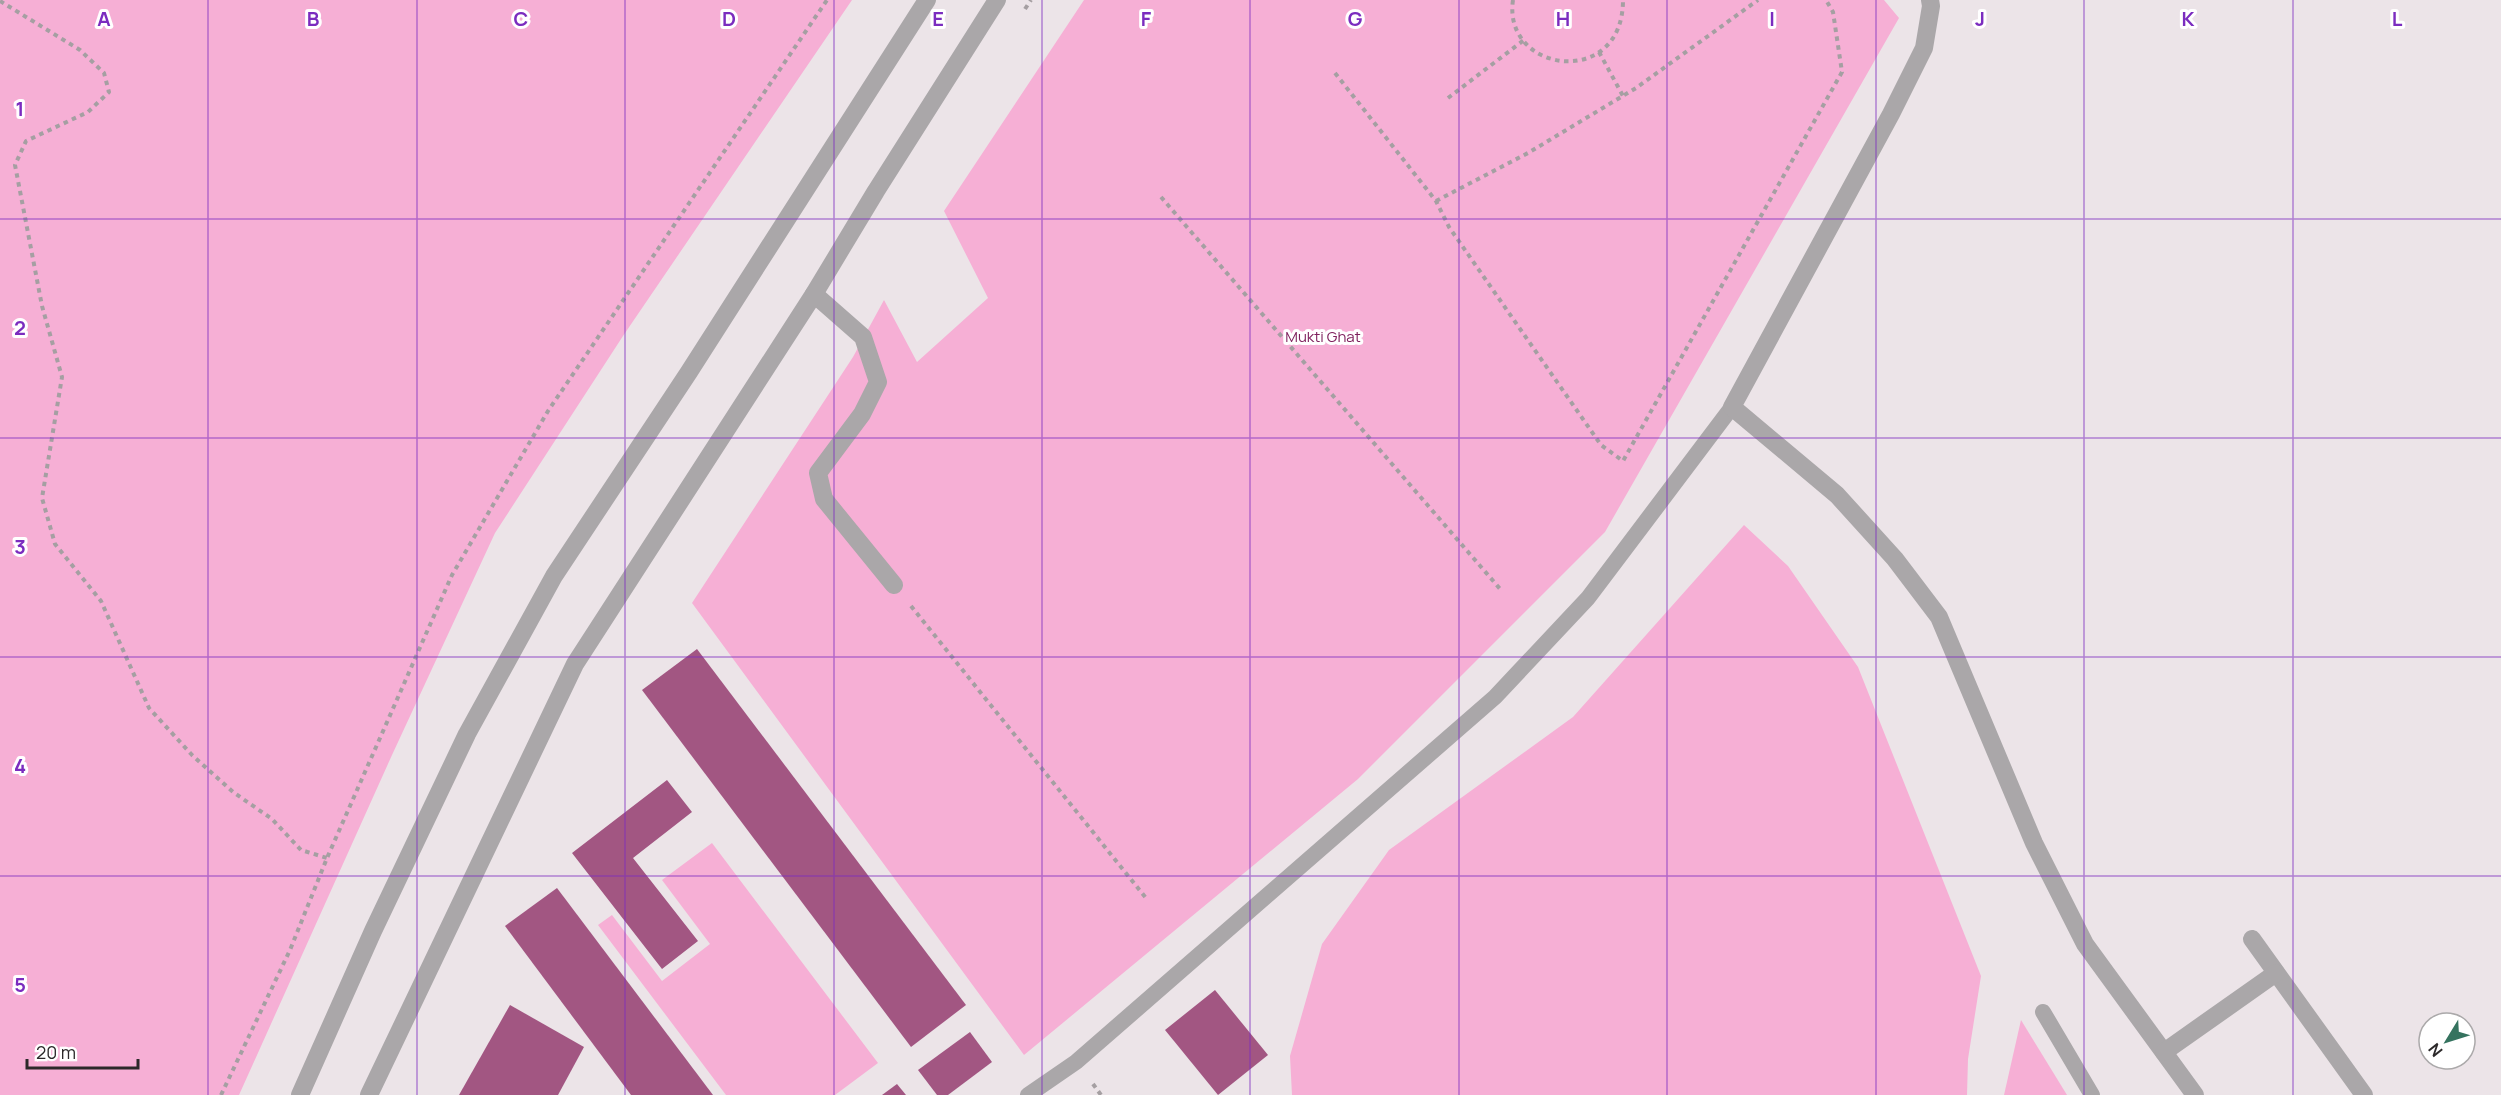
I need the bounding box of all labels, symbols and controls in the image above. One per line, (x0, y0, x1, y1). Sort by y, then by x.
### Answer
text: A (97, 5, 111, 32)
text: B (307, 5, 320, 32)
text: C (514, 5, 528, 32)
text: D (722, 5, 736, 32)
text: E (932, 5, 944, 32)
text: F (1141, 5, 1152, 32)
text: G (1348, 5, 1363, 32)
text: H (1556, 5, 1570, 32)
text: I (1769, 5, 1775, 32)
text: J (1975, 5, 1985, 32)
text: K (2182, 5, 2195, 32)
text: L (2392, 5, 2403, 32)
text: 1 (16, 95, 24, 122)
text: 2 (14, 314, 26, 341)
park label: Mukti Ghat (1285, 326, 1361, 347)
text: 3 (14, 533, 26, 560)
text: 4 (14, 752, 26, 779)
text: 5 (14, 971, 26, 998)
north arrow (2417, 1011, 2477, 1071)
scale bar (27, 1032, 138, 1070)
text: N (2423, 1039, 2447, 1062)
text: 20 m (36, 1040, 76, 1064)

